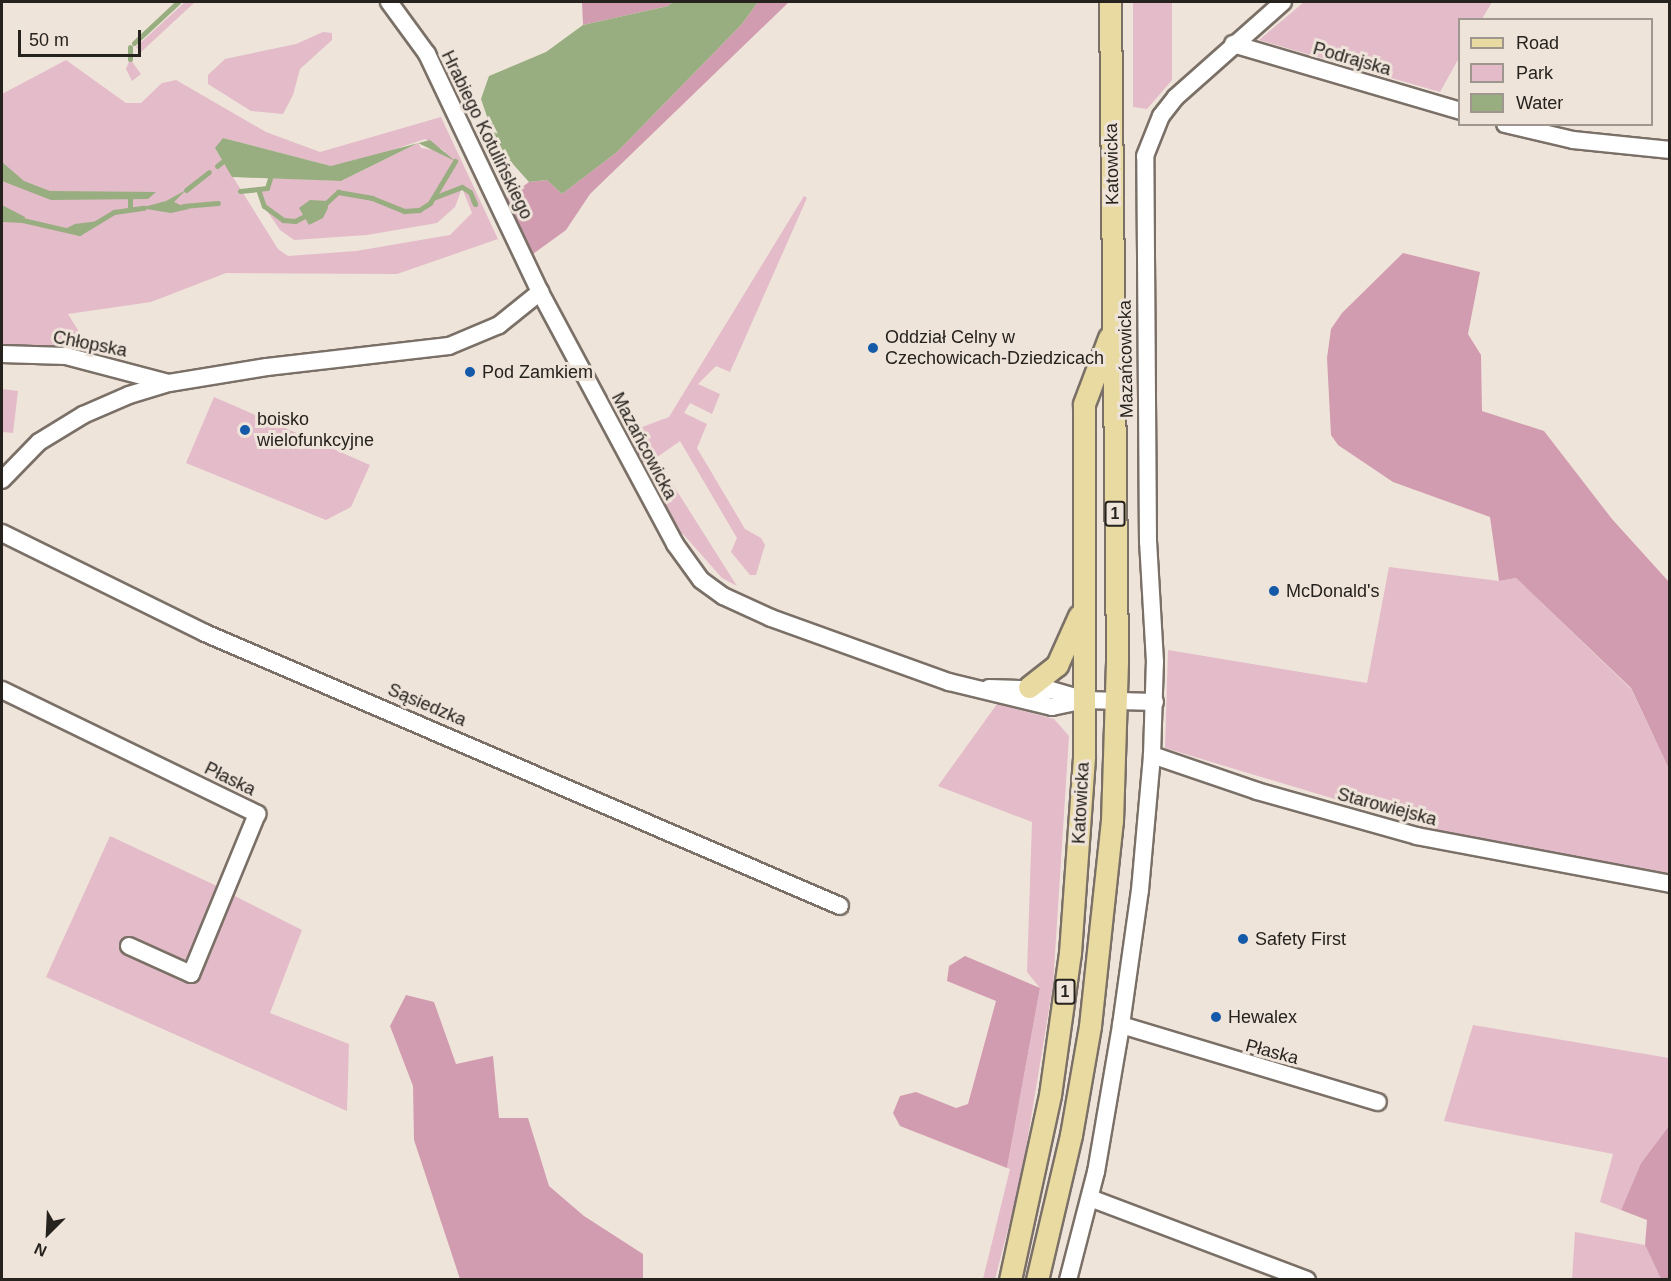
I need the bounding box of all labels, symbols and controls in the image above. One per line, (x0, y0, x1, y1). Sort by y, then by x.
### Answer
scale bar (21, 18, 144, 56)
legend (1458, 18, 1653, 126)
text: 50 m (29, 30, 69, 50)
text: Road (1516, 33, 1559, 53)
street label: Podrajska (1311, 38, 1393, 80)
street label: Hrabiego Kotulińskiego (437, 47, 537, 223)
text: Park (1516, 63, 1553, 83)
text: Water (1516, 93, 1563, 113)
street label: Katowicka (1100, 123, 1124, 205)
street label: Mazańcowicka (1114, 300, 1138, 418)
street label: Chłopska (51, 326, 129, 362)
place label: Oddział Celny w Czechowicach-Dziedzicach (885, 327, 1104, 370)
marker: Oddział Celny w Czechowicach-Dziedzicach (866, 341, 880, 355)
place label: Pod Zamkiem (482, 361, 593, 383)
marker: Pod Zamkiem (463, 365, 477, 379)
street label: Mazańcowicka (607, 389, 681, 503)
place label: boisko wielofunkcyjne (257, 409, 374, 452)
marker: boisko wielofunkcyjne (238, 423, 252, 437)
road number: 1 (1104, 501, 1126, 527)
place label: McDonald's (1286, 580, 1379, 602)
marker: McDonald's (1267, 584, 1281, 598)
street label: Sąsiedzka (385, 679, 469, 731)
street label: Płaska (201, 757, 259, 801)
street label: Katowicka (1068, 761, 1094, 845)
street label: Starowiejska (1335, 783, 1439, 831)
place label: Safety First (1255, 928, 1346, 950)
marker: Safety First (1236, 932, 1250, 946)
road number: 1 (1054, 979, 1076, 1005)
place label: Hewalex (1228, 1006, 1297, 1028)
marker: Hewalex (1209, 1010, 1223, 1024)
street label: Płaska (1243, 1035, 1301, 1069)
north arrow (18, 1203, 78, 1263)
text: N (32, 1240, 49, 1260)

